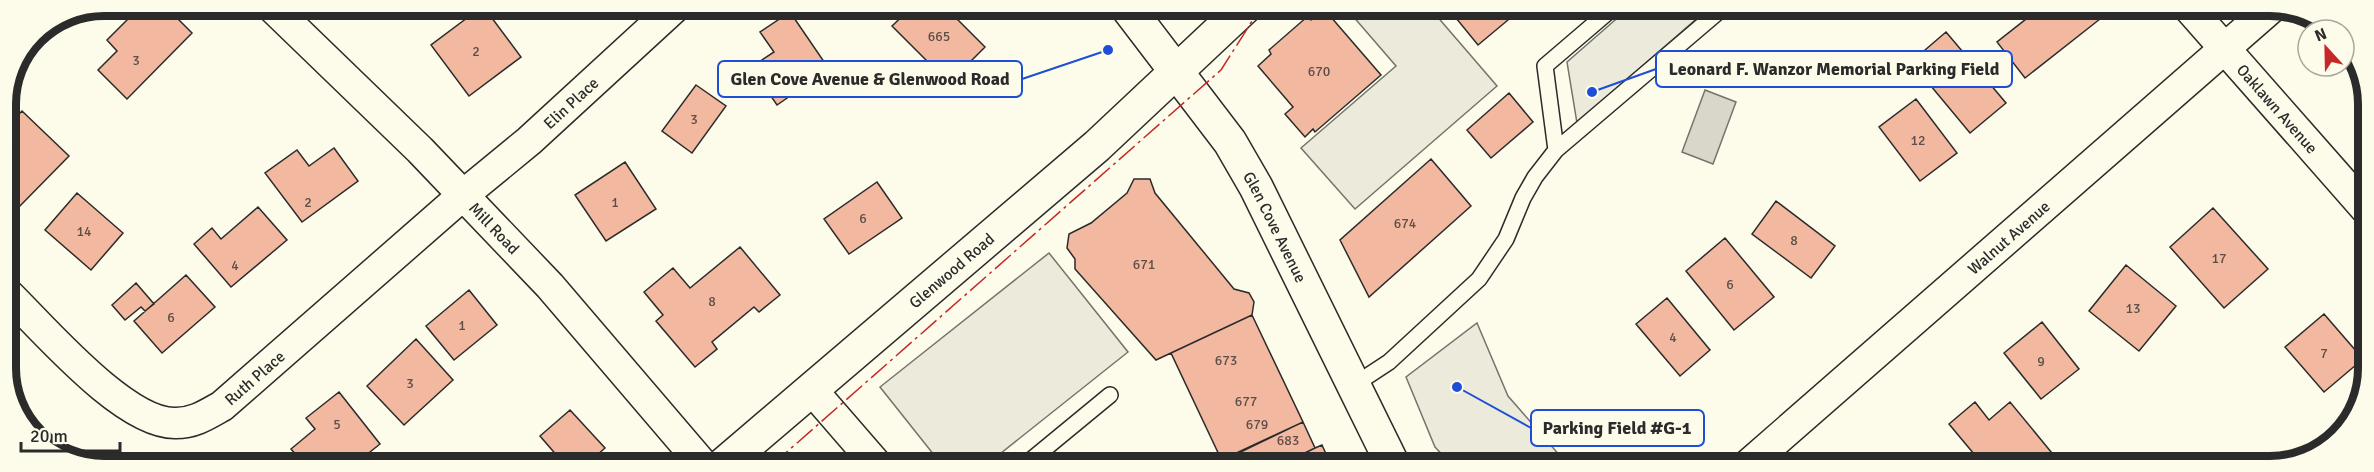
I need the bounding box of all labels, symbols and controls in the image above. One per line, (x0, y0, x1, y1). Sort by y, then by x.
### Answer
north arrow (2296, 18, 2356, 78)
text: N (2312, 24, 2330, 46)
house number: 665 (928, 28, 950, 45)
house number: 2 (472, 43, 480, 60)
callout: Leonard F. Wanzor Memorial Parking Field (1656, 51, 2012, 87)
house number: 3 (132, 52, 140, 69)
text: Leonard F. Wanzor Memorial Parking Field (1668, 58, 2000, 80)
street label: Oaklawn Avenue (2232, 60, 2322, 158)
callout: Glen Cove Avenue & Glenwood Road (718, 61, 1022, 97)
house number: 670 (1308, 63, 1330, 80)
text: Glen Cove Avenue & Glenwood Road (730, 68, 1010, 90)
street label: Elin Place (540, 73, 603, 134)
house number: 3 (690, 111, 698, 128)
house number: 12 (1910, 132, 1926, 149)
street label: Glen Cove Avenue (1238, 168, 1310, 286)
house number: 2 (304, 194, 312, 211)
house number: 1 (611, 194, 619, 211)
street label: Walnut Avenue (1964, 197, 2054, 279)
street label: Mill Road (464, 198, 523, 259)
house number: 6 (859, 210, 867, 227)
house number: 674 (1394, 215, 1417, 232)
house number: 14 (76, 223, 92, 240)
street label: Glenwood Road (905, 229, 999, 313)
house number: 8 (1790, 232, 1798, 249)
house number: 17 (2211, 250, 2227, 267)
house number: 671 (1133, 256, 1155, 273)
house number: 4 (231, 257, 239, 274)
house number: 6 (1726, 276, 1734, 293)
house number: 8 (708, 293, 716, 310)
house number: 13 (2125, 300, 2141, 317)
house number: 6 (167, 309, 175, 326)
house number: 1 (458, 317, 466, 334)
house number: 4 (1669, 329, 1677, 346)
house number: 7 (2320, 345, 2328, 362)
street label: Ruth Place (221, 347, 289, 410)
house number: 673 (1215, 352, 1237, 369)
house number: 9 (2037, 353, 2045, 370)
house number: 3 (406, 375, 414, 392)
house number: 677 (1235, 393, 1257, 410)
callout: Parking Field #G-1 (1531, 410, 1704, 446)
scale bar (21, 415, 120, 453)
house number: 5 (333, 416, 341, 433)
house number: 679 (1246, 416, 1268, 433)
text: Parking Field #G-1 (1542, 417, 1692, 439)
text: 20 m (30, 425, 68, 447)
house number: 683 (1277, 432, 1299, 449)

